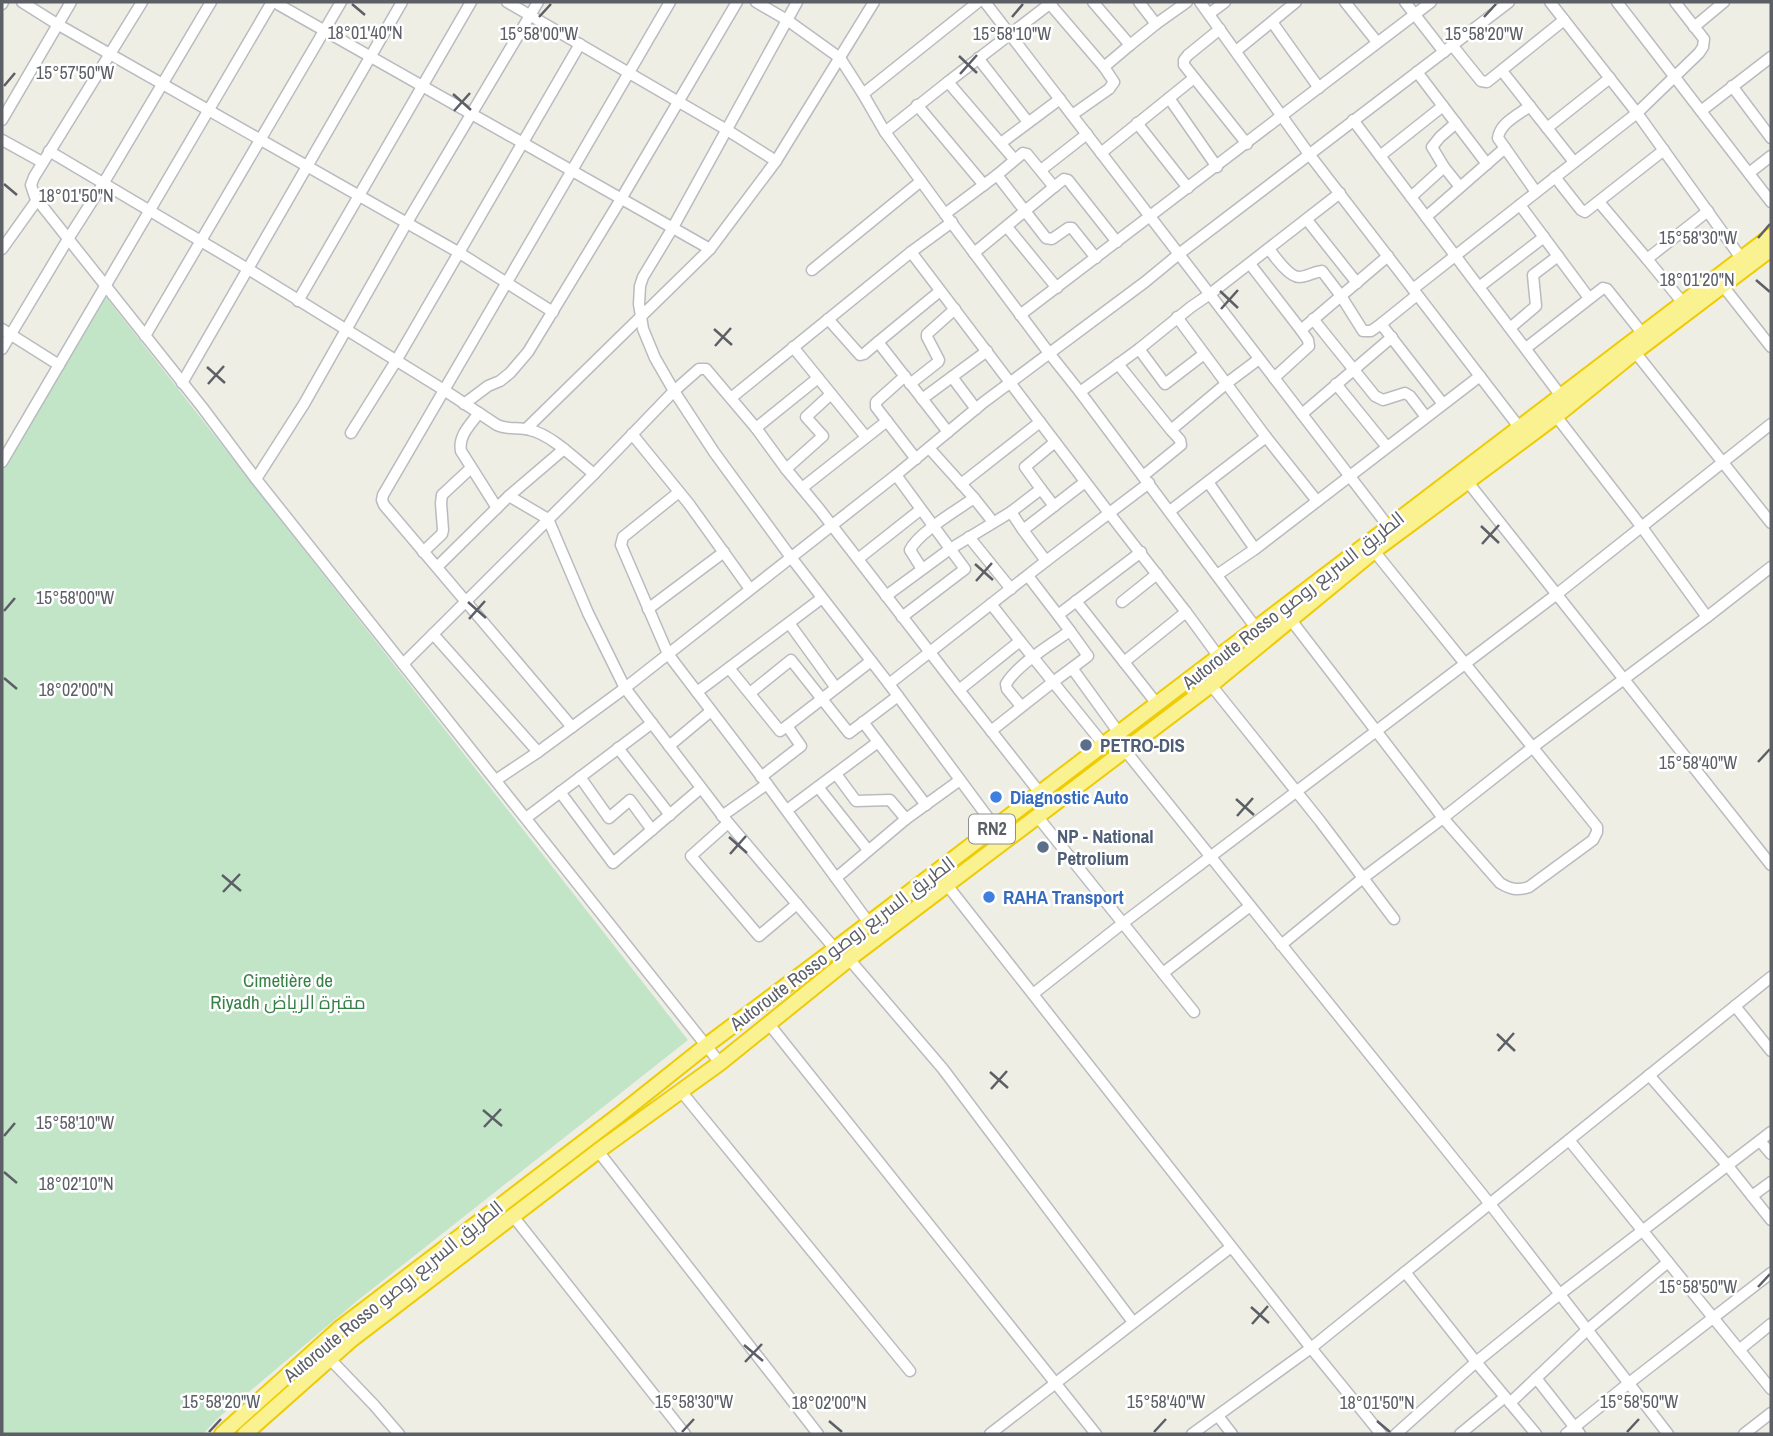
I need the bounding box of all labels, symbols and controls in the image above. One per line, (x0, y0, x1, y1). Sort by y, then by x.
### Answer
text: 18°01'40"N (327, 20, 403, 45)
text: 15°58'00"W (500, 21, 578, 46)
text: 15°58'10"W (973, 21, 1051, 46)
text: 15°58'20"W (1445, 21, 1523, 46)
text: 15°57'50"W (36, 60, 114, 85)
text: 18°01'50"N (38, 183, 114, 208)
text: 15°58'30"W (1659, 225, 1737, 250)
text: 18°01'20"N (1659, 267, 1735, 292)
street label: Autoroute Rosso الطريق السريع روصو (1176, 505, 1410, 696)
text: 15°58'00"W (36, 585, 114, 610)
text: 18°02'00"N (38, 677, 114, 702)
place label: PETRO-DIS (1100, 732, 1185, 758)
marker: PETRO-DIS (1078, 737, 1094, 753)
text: 15°58'40"W (1659, 750, 1737, 775)
place label: Diagnostic Auto (1010, 784, 1129, 810)
marker: Diagnostic Auto (988, 789, 1004, 805)
road number: RN2 (969, 814, 1015, 844)
place label: NP - National Petrolium (1057, 823, 1154, 871)
marker: NP - National Petrolium (1035, 839, 1051, 855)
street label: Autoroute Rosso الطريق السريع روصو (723, 850, 960, 1038)
place label: RAHA Transport (1003, 884, 1124, 910)
marker: RAHA Transport (981, 889, 997, 905)
park label: Cimetière de Riyadh مقبرة الرياض (210, 967, 366, 1015)
text: 15°58'10"W (36, 1110, 114, 1135)
text: 18°02'10"N (38, 1171, 114, 1196)
street label: Autoroute Rosso الطريق السريع روصو (277, 1194, 509, 1389)
text: 15°58'50"W (1659, 1274, 1737, 1299)
text: 15°58'20"W (182, 1389, 260, 1414)
text: 15°58'30"W (655, 1389, 733, 1414)
text: 15°58'40"W (1127, 1389, 1205, 1414)
text: 15°58'50"W (1600, 1389, 1678, 1414)
text: 18°02'00"N (791, 1390, 867, 1415)
text: 18°01'50"N (1339, 1390, 1415, 1415)

